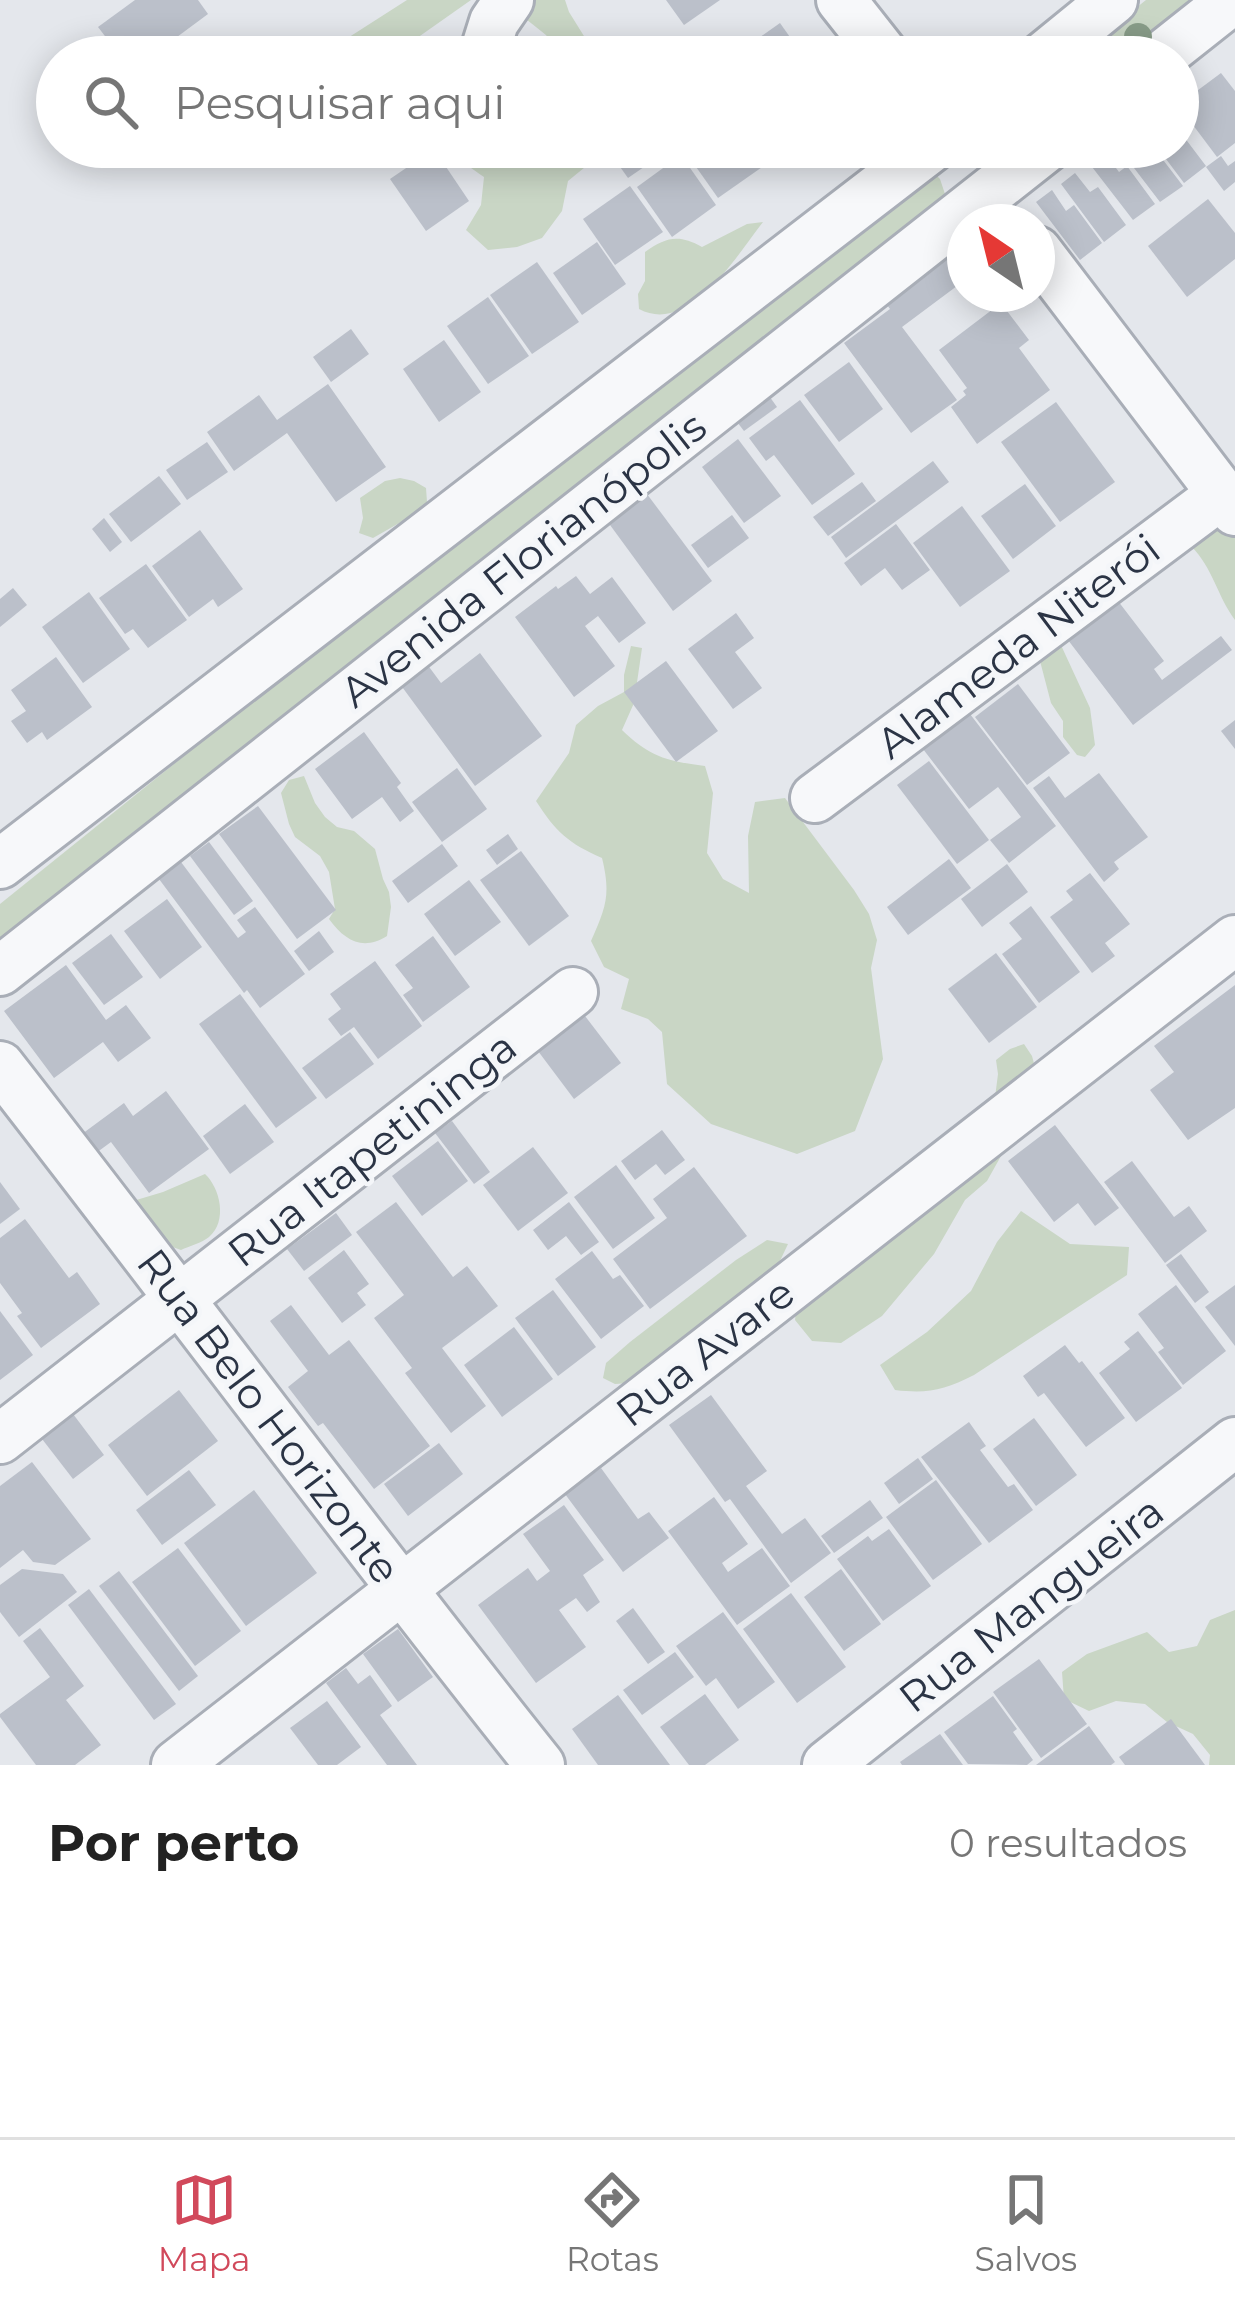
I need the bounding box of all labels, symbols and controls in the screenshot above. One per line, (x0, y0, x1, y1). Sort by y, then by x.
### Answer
search box (36, 36, 1199, 168)
icon: search (78, 69, 144, 135)
text: Pesquisar aqui (174, 75, 505, 130)
north arrow (947, 204, 1055, 312)
street label: Avenida Florianópolis (330, 400, 716, 718)
street label: Alameda Niterói (866, 523, 1170, 769)
street label: Rua Itapetininga (217, 1020, 527, 1278)
street label: Rua Belo Horizonte (126, 1238, 412, 1594)
street label: Rua Avare (606, 1266, 804, 1438)
street label: Rua Mangueira (888, 1485, 1174, 1723)
text: Por perto (48, 1812, 299, 1874)
text: 0 resultados (949, 1819, 1187, 1867)
tab: Mapa (158, 2167, 250, 2279)
tab: Rotas (566, 2167, 659, 2279)
tab: Salvos (974, 2167, 1077, 2279)

